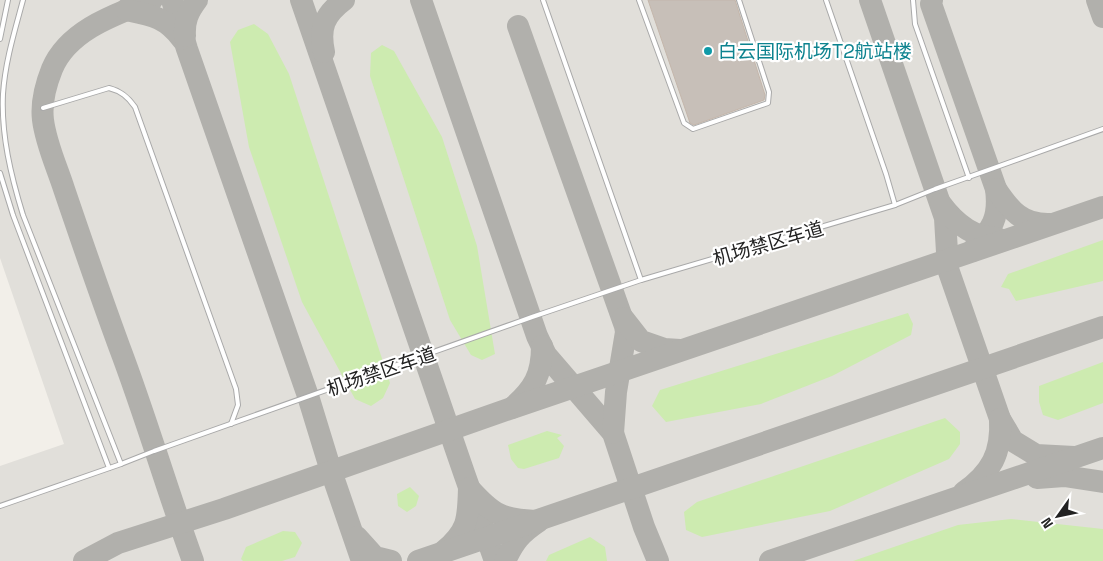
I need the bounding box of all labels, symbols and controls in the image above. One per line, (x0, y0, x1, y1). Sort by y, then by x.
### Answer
place label: 白云国际机场T2航站楼 (718, 39, 912, 64)
marker: 白云国际机场T2航站楼 (702, 45, 714, 57)
street label: 机场禁区车道 (710, 216, 826, 271)
street label: 机场禁区车道 (323, 341, 439, 402)
north arrow (1033, 491, 1083, 541)
text: N (1037, 514, 1057, 532)

